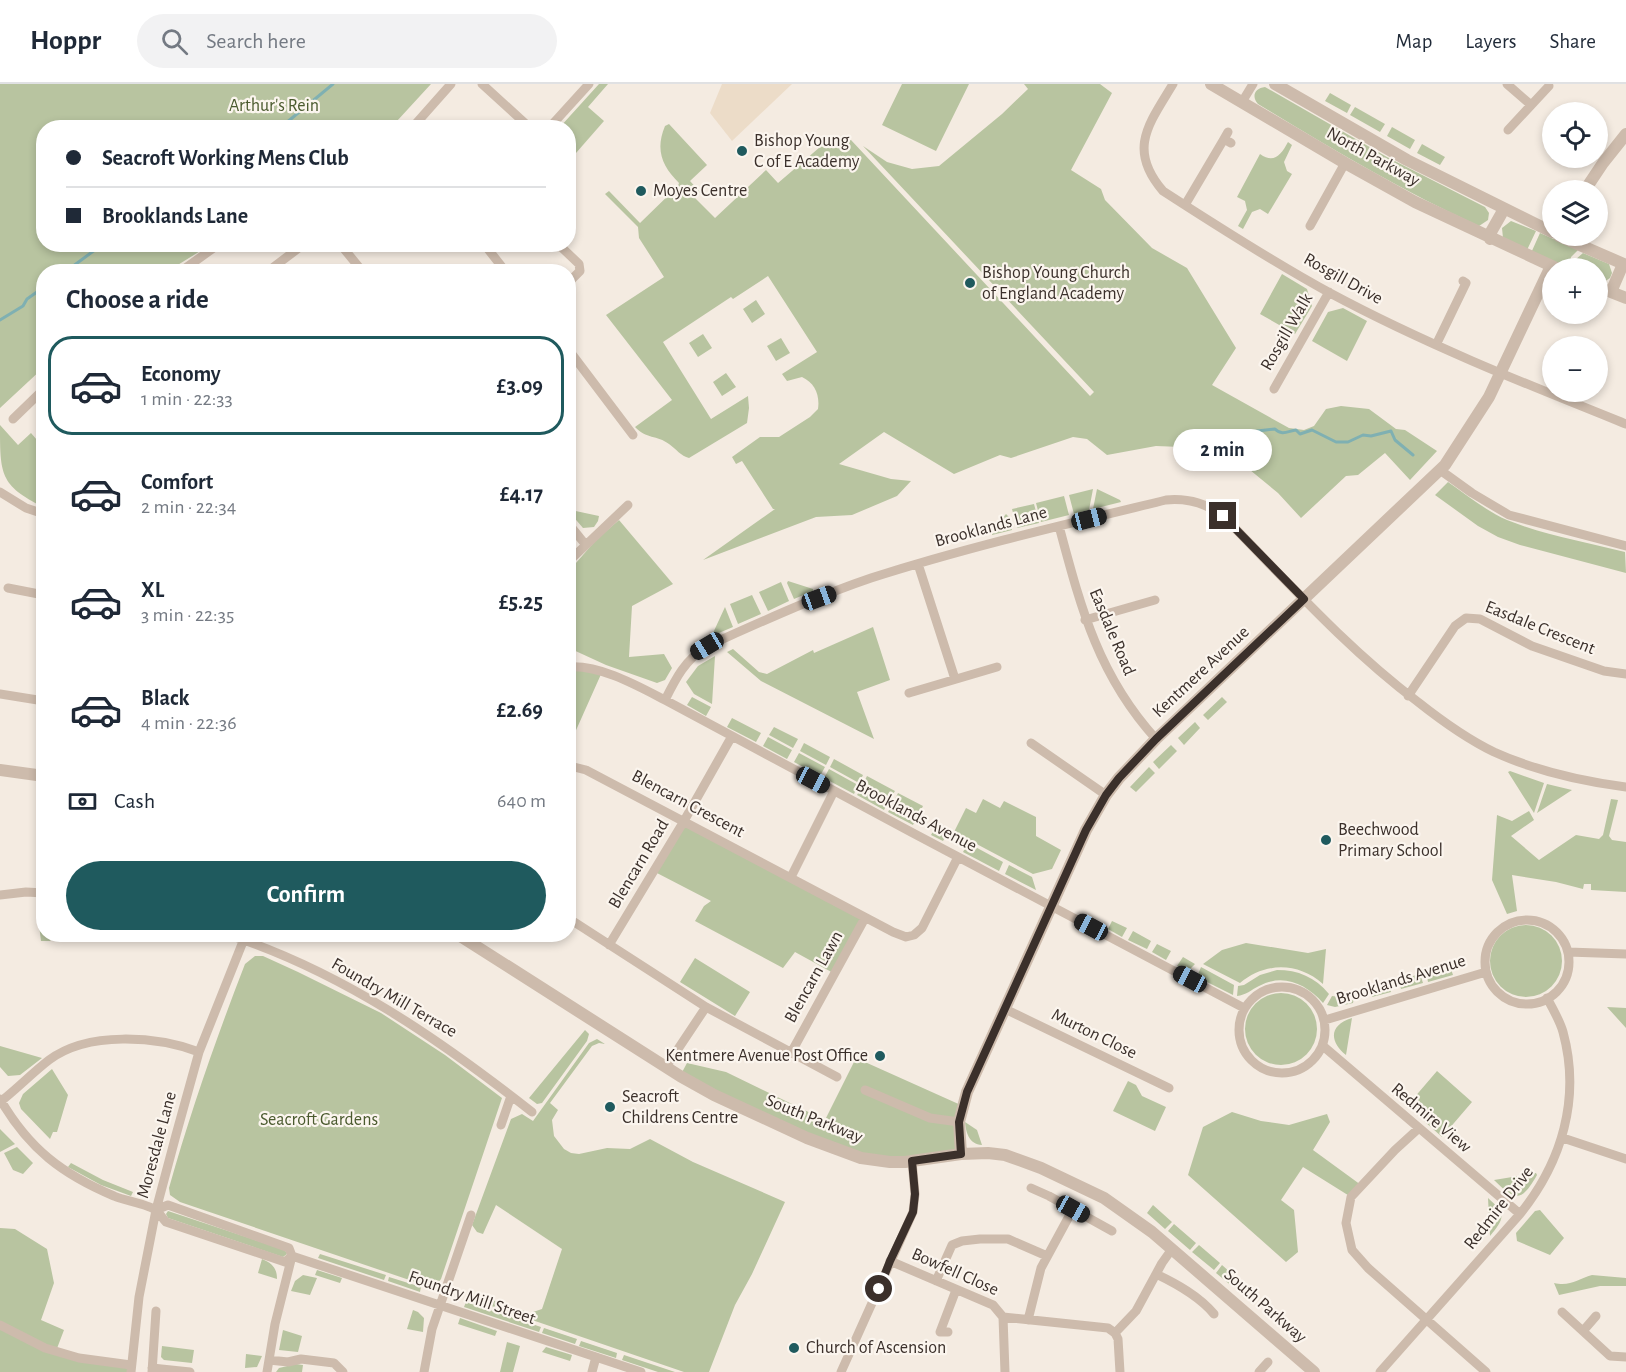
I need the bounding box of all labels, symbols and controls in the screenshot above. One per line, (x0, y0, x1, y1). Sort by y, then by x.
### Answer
search box (137, 14, 557, 68)
icon: search (158, 25, 191, 58)
text: Hoppr (30, 27, 101, 55)
text: Search here (206, 30, 306, 52)
text: Map (1396, 31, 1432, 52)
text: Layers (1465, 31, 1516, 52)
text: Share (1549, 31, 1596, 52)
park label: Arthur's Rein (229, 97, 319, 115)
map controls (1542, 102, 1608, 402)
button: locate (1542, 102, 1608, 168)
street label: North Parkway (1324, 124, 1423, 190)
place label: Bishop Young C of E Academy (754, 132, 860, 171)
marker: Bishop Young C of E Academy (735, 144, 749, 158)
text: Seacroft Working Mens Club (102, 147, 349, 169)
button: layers (1542, 180, 1608, 246)
place label: Moyes Centre (653, 182, 747, 200)
marker: Moyes Centre (634, 184, 648, 198)
text: Brooklands Lane (102, 205, 248, 227)
street label: Rosgill Drive (1300, 250, 1386, 308)
button: + (1542, 258, 1608, 324)
place label: Bishop Young Church of England Academy (982, 264, 1130, 303)
marker: Bishop Young Church of England Academy (963, 276, 977, 290)
text: Choose a ride (66, 286, 209, 313)
street label: Rosgill Walk (1258, 290, 1317, 374)
button: − (1542, 336, 1608, 402)
icon: car (69, 359, 123, 413)
text: Economy (141, 363, 221, 385)
text: £3.09 (497, 375, 543, 397)
text: 1 min · 22:33 (141, 389, 233, 409)
callout: 2 min (1174, 429, 1272, 471)
text: 2 min (1200, 440, 1245, 460)
icon: car (69, 467, 123, 521)
text: Comfort (141, 471, 213, 493)
text: £4.17 (500, 483, 543, 505)
text: 2 min · 22:34 (141, 497, 236, 517)
route end (1209, 502, 1236, 529)
street label: Brooklands Lane (933, 503, 1049, 551)
car (1069, 506, 1109, 532)
icon: car (69, 575, 123, 629)
text: XL (141, 579, 164, 601)
car (799, 583, 839, 613)
street label: Easdale Road (1086, 586, 1138, 678)
text: £5.25 (499, 591, 543, 613)
street label: Easdale Crescent (1483, 598, 1598, 658)
text: 3 min · 22:35 (141, 605, 234, 625)
street label: Kentmere Avenue (1149, 623, 1253, 721)
car (687, 629, 727, 663)
icon: car (69, 683, 123, 737)
text: Black (141, 687, 189, 709)
text: £2.69 (497, 699, 543, 721)
text: 4 min · 22:36 (141, 713, 237, 733)
car (793, 764, 833, 796)
street label: Blencarn Crescent (629, 767, 747, 841)
street label: Brooklands Avenue (852, 776, 980, 856)
icon: cash (66, 785, 99, 818)
text: Cash (114, 790, 155, 812)
text: 640 m (497, 791, 546, 811)
street label: Blencarn Road (605, 816, 673, 912)
place label: Beechwood Primary School (1338, 821, 1443, 860)
marker: Beechwood Primary School (1319, 833, 1333, 847)
button: Confirm (66, 861, 546, 930)
car (1071, 911, 1111, 943)
street label: Blencarn Lawn (781, 928, 847, 1026)
street label: Brooklands Avenue (1334, 952, 1468, 1008)
street label: Foundry Mill Terrace (328, 955, 460, 1041)
car (1170, 963, 1210, 995)
street label: Murton Close (1048, 1006, 1140, 1062)
place label: Kentmere Avenue Post Office (665, 1047, 868, 1065)
marker: Kentmere Avenue Post Office (873, 1049, 887, 1063)
street label: Redmire View (1388, 1080, 1474, 1156)
place label: Seacroft Childrens Centre (622, 1088, 738, 1127)
street label: Moresdale Lane (134, 1090, 180, 1200)
street label: South Parkway (763, 1091, 865, 1147)
marker: Seacroft Childrens Centre (603, 1100, 617, 1114)
park label: Seacroft Gardens (260, 1111, 378, 1129)
street label: Redmire Drive (1461, 1163, 1537, 1253)
car (1053, 1192, 1093, 1226)
street label: Bowfell Close (909, 1245, 1001, 1299)
street label: South Parkway (1220, 1265, 1310, 1347)
street label: Foundry Mill Street (406, 1268, 538, 1328)
route start (865, 1275, 892, 1302)
place label: Church of Ascension (806, 1339, 946, 1357)
marker: Church of Ascension (787, 1341, 801, 1355)

